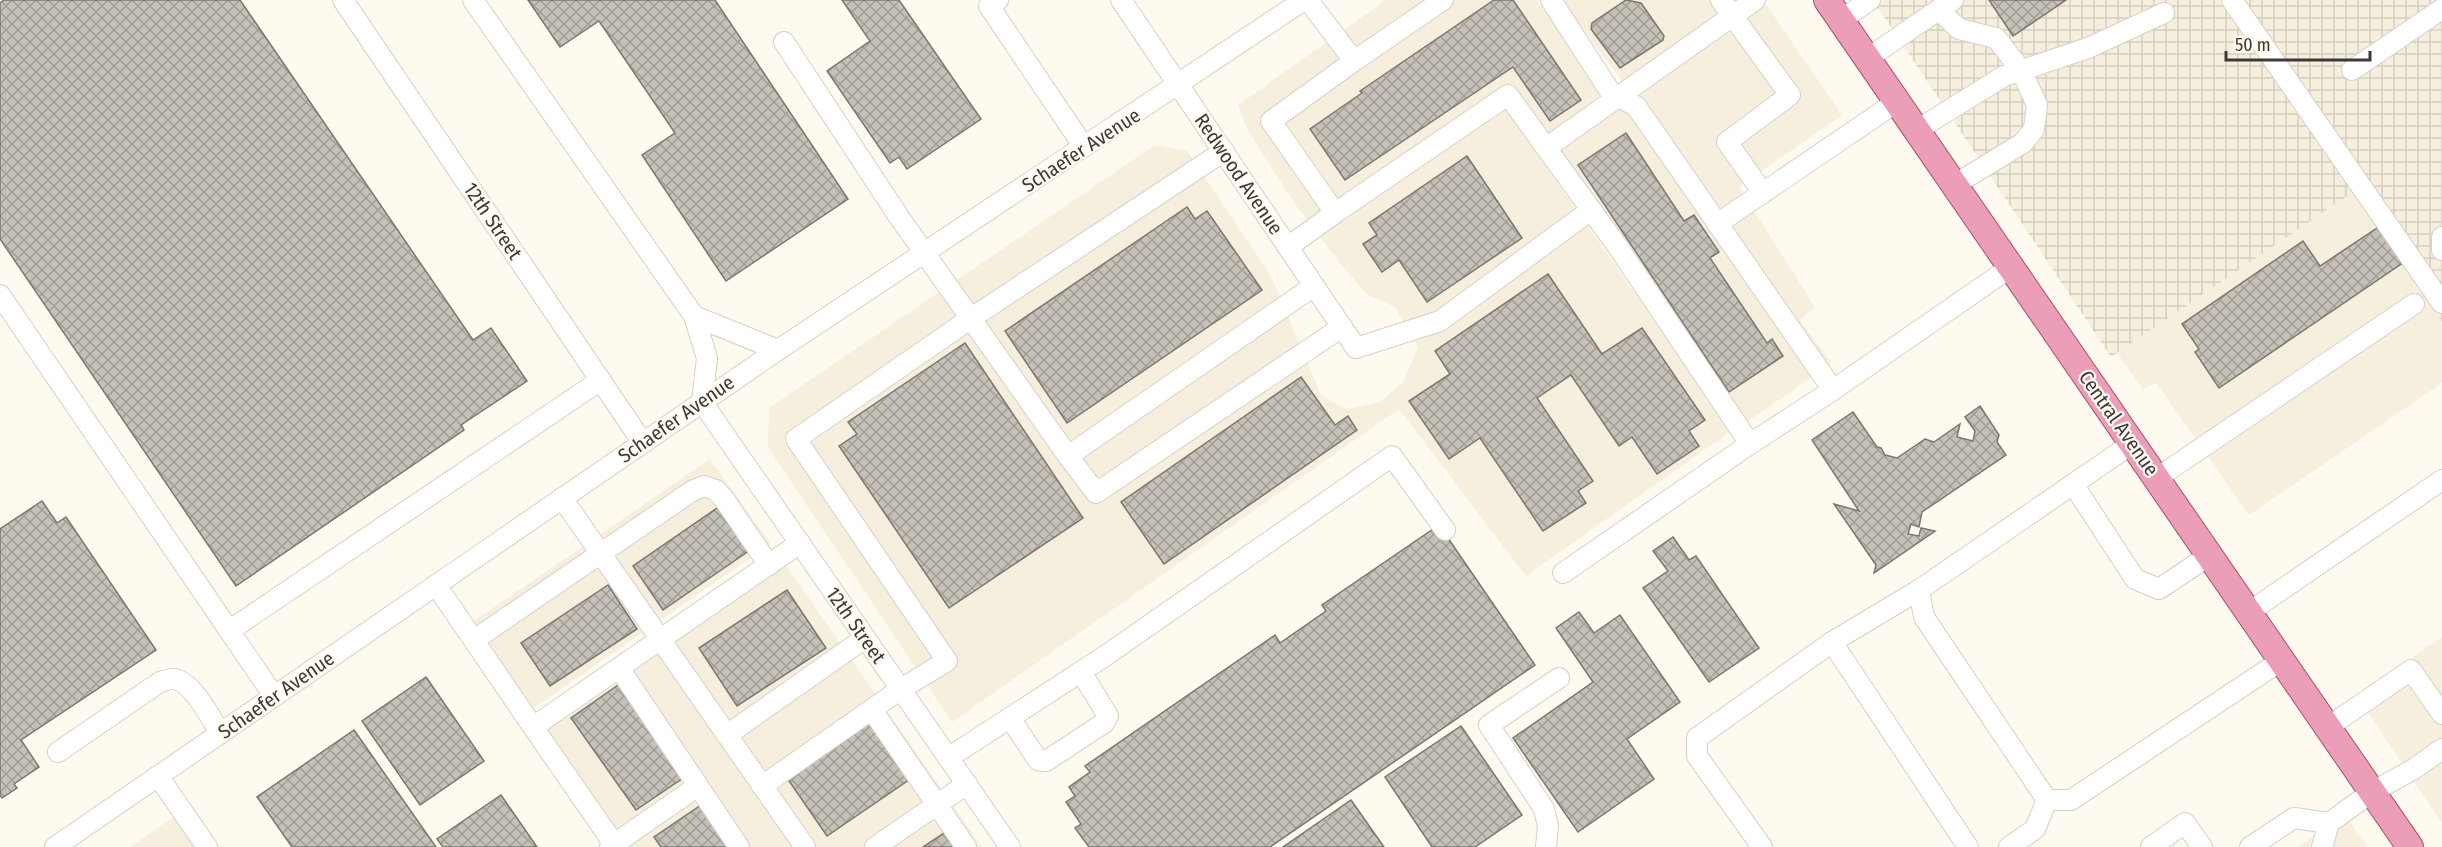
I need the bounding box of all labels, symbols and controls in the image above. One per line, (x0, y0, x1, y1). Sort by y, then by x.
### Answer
scale bar (2226, 24, 2370, 62)
text: 50 m (2235, 34, 2271, 56)
street label: Schaefer Avenue (1017, 103, 1145, 197)
street label: Redwood Avenue (1190, 109, 1288, 239)
street label: 12th Street (459, 178, 528, 264)
street label: Central Avenue (2074, 366, 2164, 480)
street label: Schaefer Avenue (613, 370, 739, 468)
street label: 12th Street (821, 582, 891, 668)
street label: Schaefer Avenue (213, 646, 339, 744)

